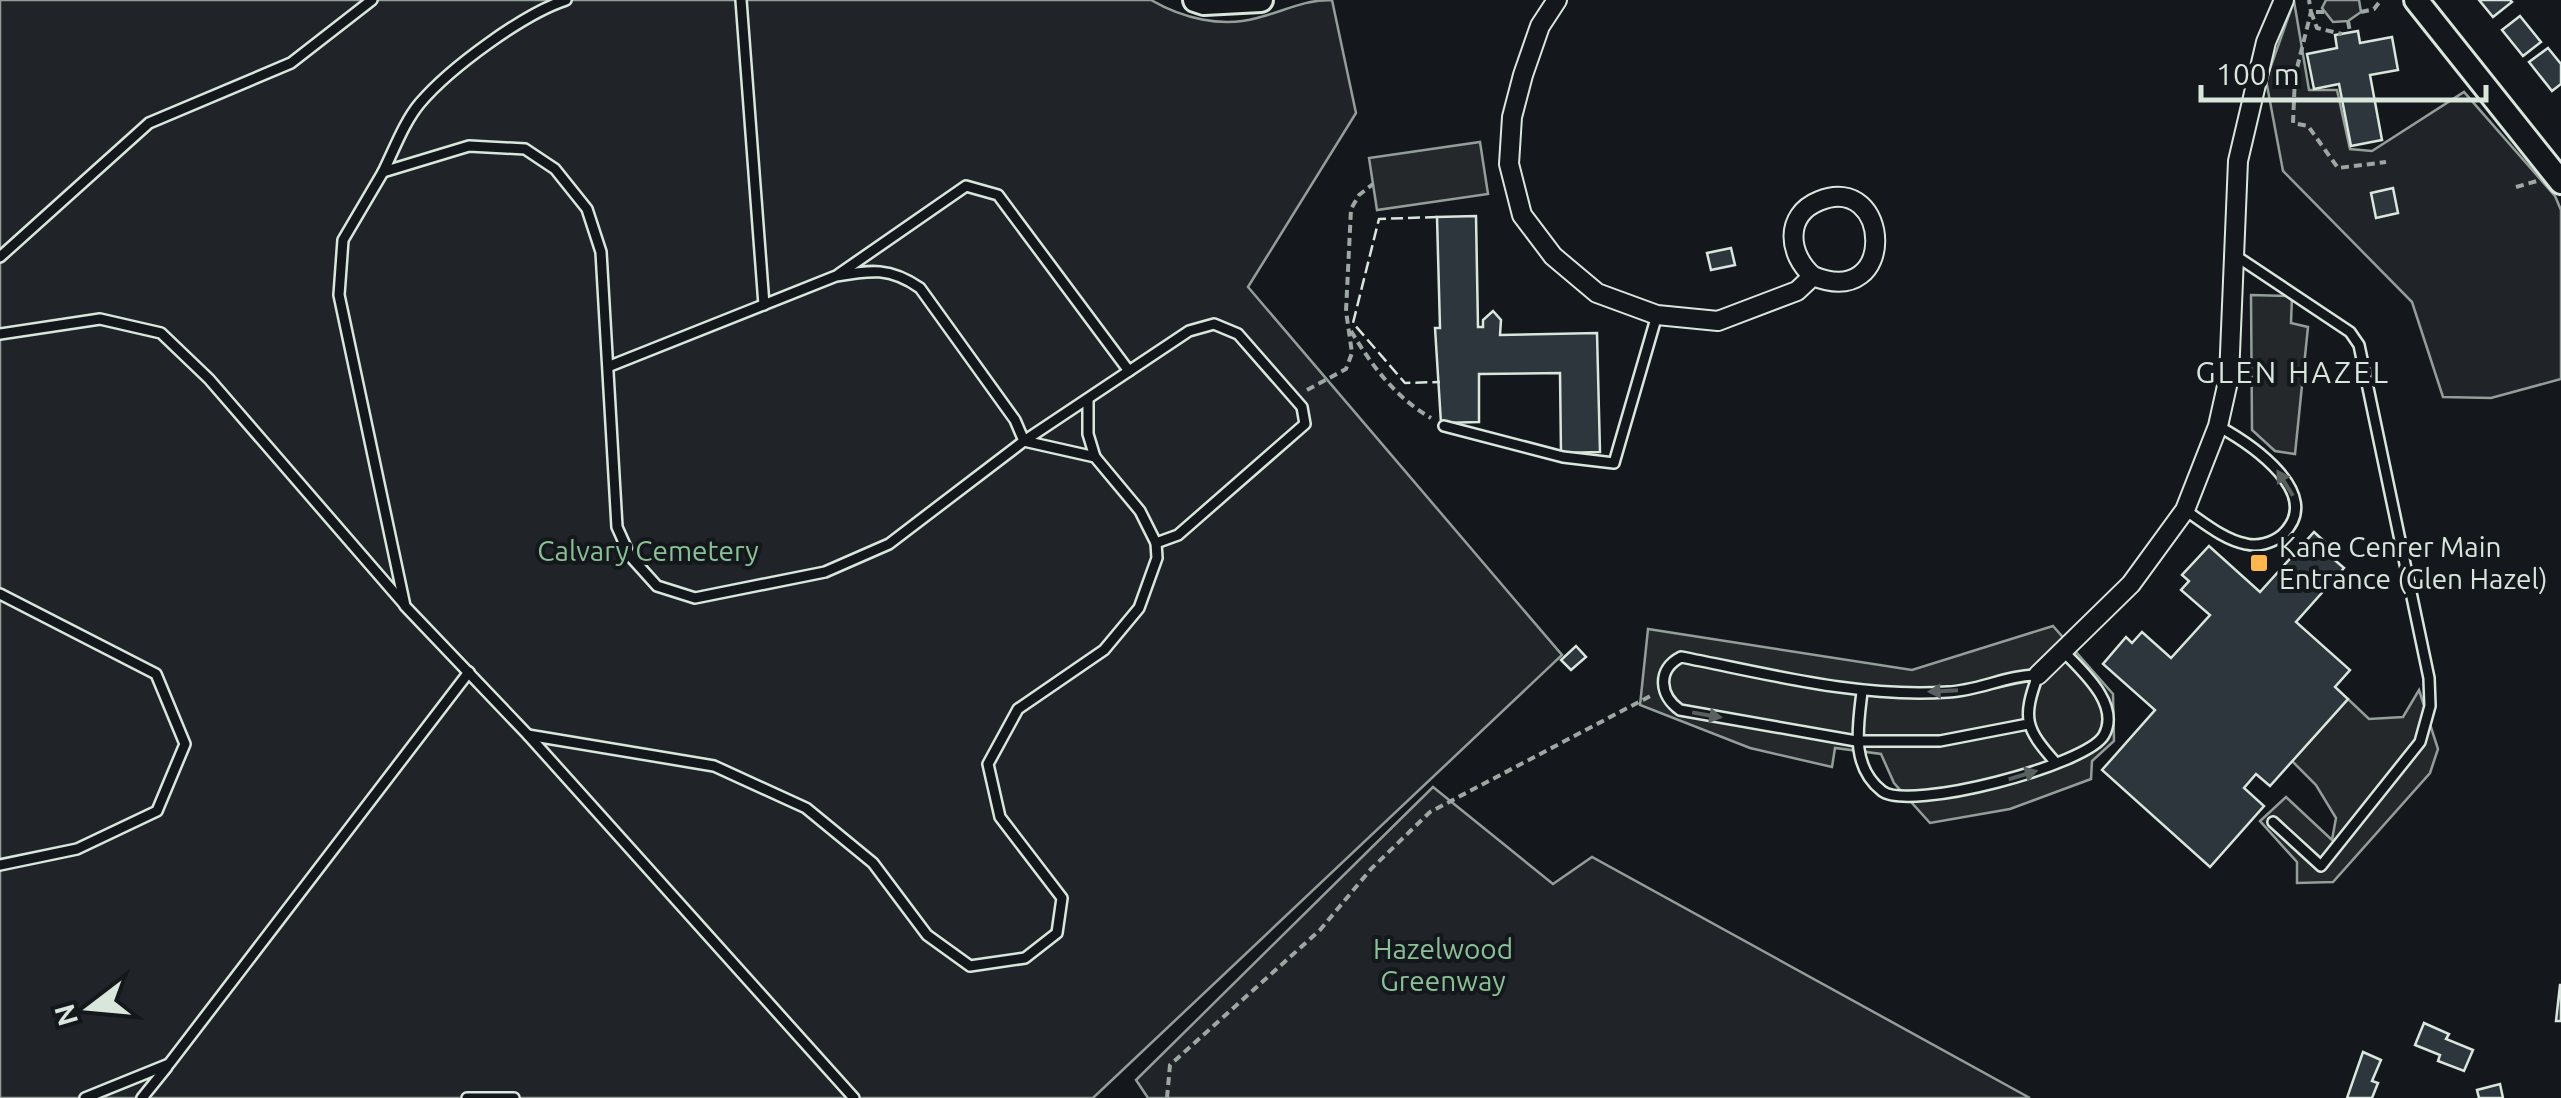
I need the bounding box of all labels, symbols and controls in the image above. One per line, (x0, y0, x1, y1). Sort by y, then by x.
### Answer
scale bar (2201, 40, 2486, 102)
text: 100 m (2216, 57, 2300, 91)
district label: GLEN HAZEL (2195, 355, 2391, 389)
one-way arrow (2276, 470, 2295, 497)
place label: Kane Cenrer Main Entrance (Glen Hazel) (2279, 531, 2548, 595)
park label: Calvary Cemetery (537, 535, 759, 566)
marker: Kane Cenrer Main Entrance (Glen Hazel) (2248, 552, 2270, 574)
one-way arrow (1926, 683, 1958, 699)
one-way arrow (1692, 708, 1723, 723)
one-way arrow (2008, 767, 2038, 782)
park label: Hazelwood Greenway (1373, 933, 1513, 996)
north arrow (40, 958, 140, 1058)
text: N (48, 1001, 83, 1029)

